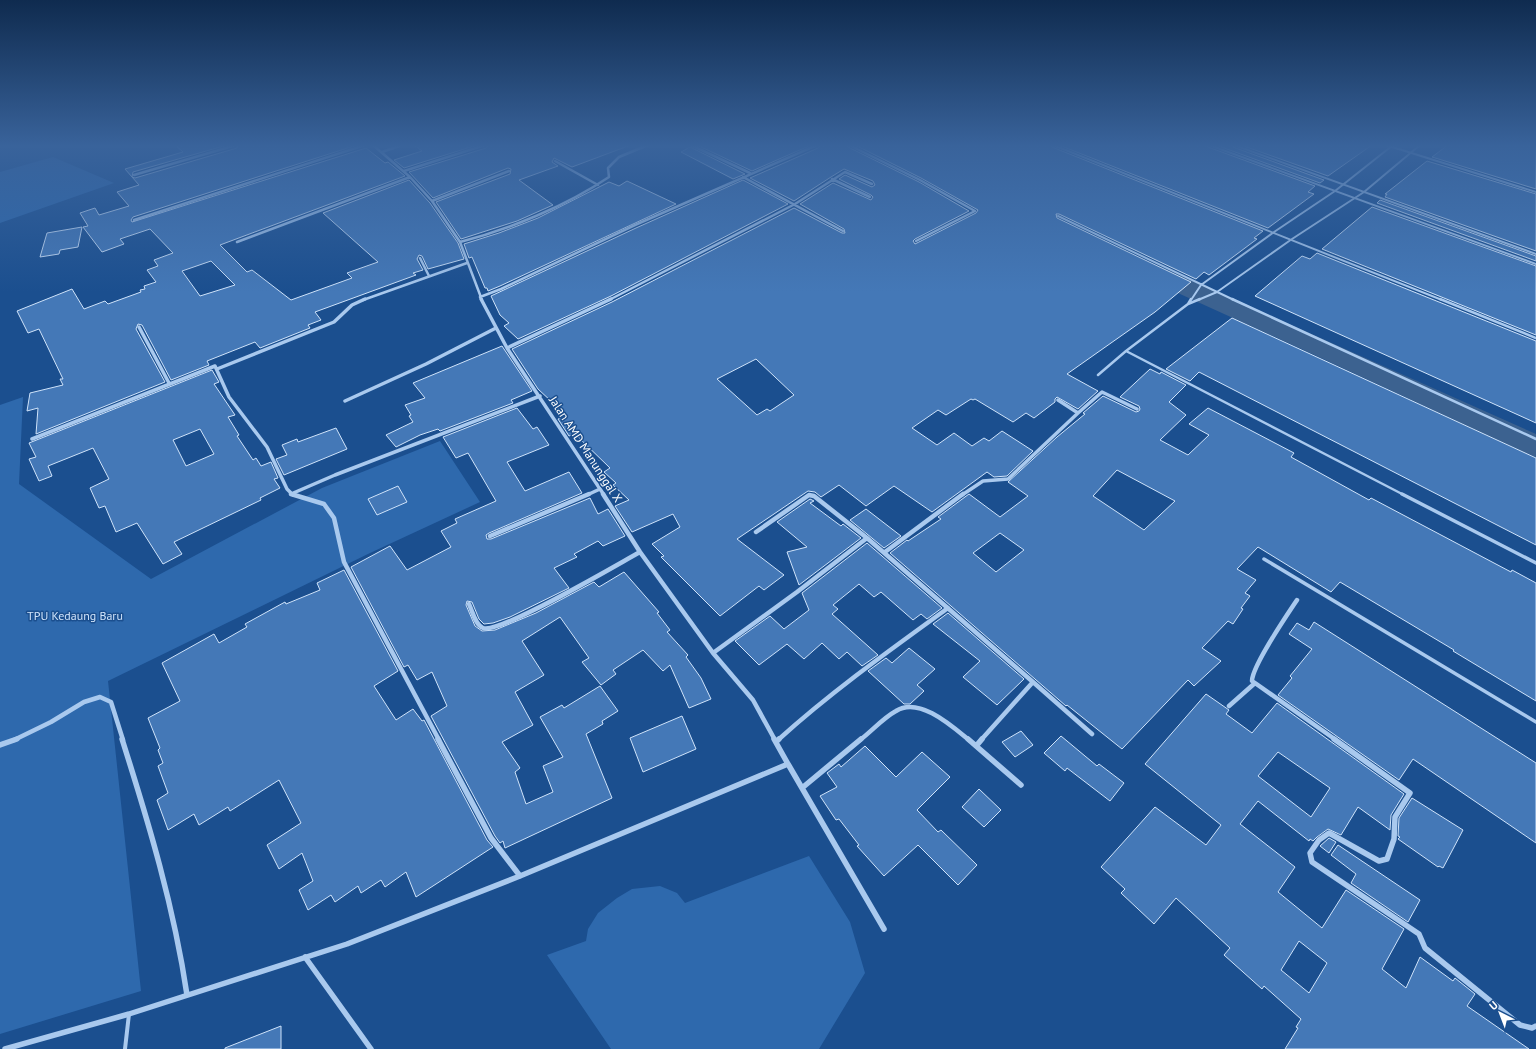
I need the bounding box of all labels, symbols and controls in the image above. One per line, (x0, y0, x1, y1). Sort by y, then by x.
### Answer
street label: Jalan AMD Manunggal X (546, 392, 626, 505)
park label: TPU Kedaung Baru (27, 608, 123, 623)
north arrow (1480, 993, 1520, 1033)
text: U (1486, 998, 1501, 1013)

